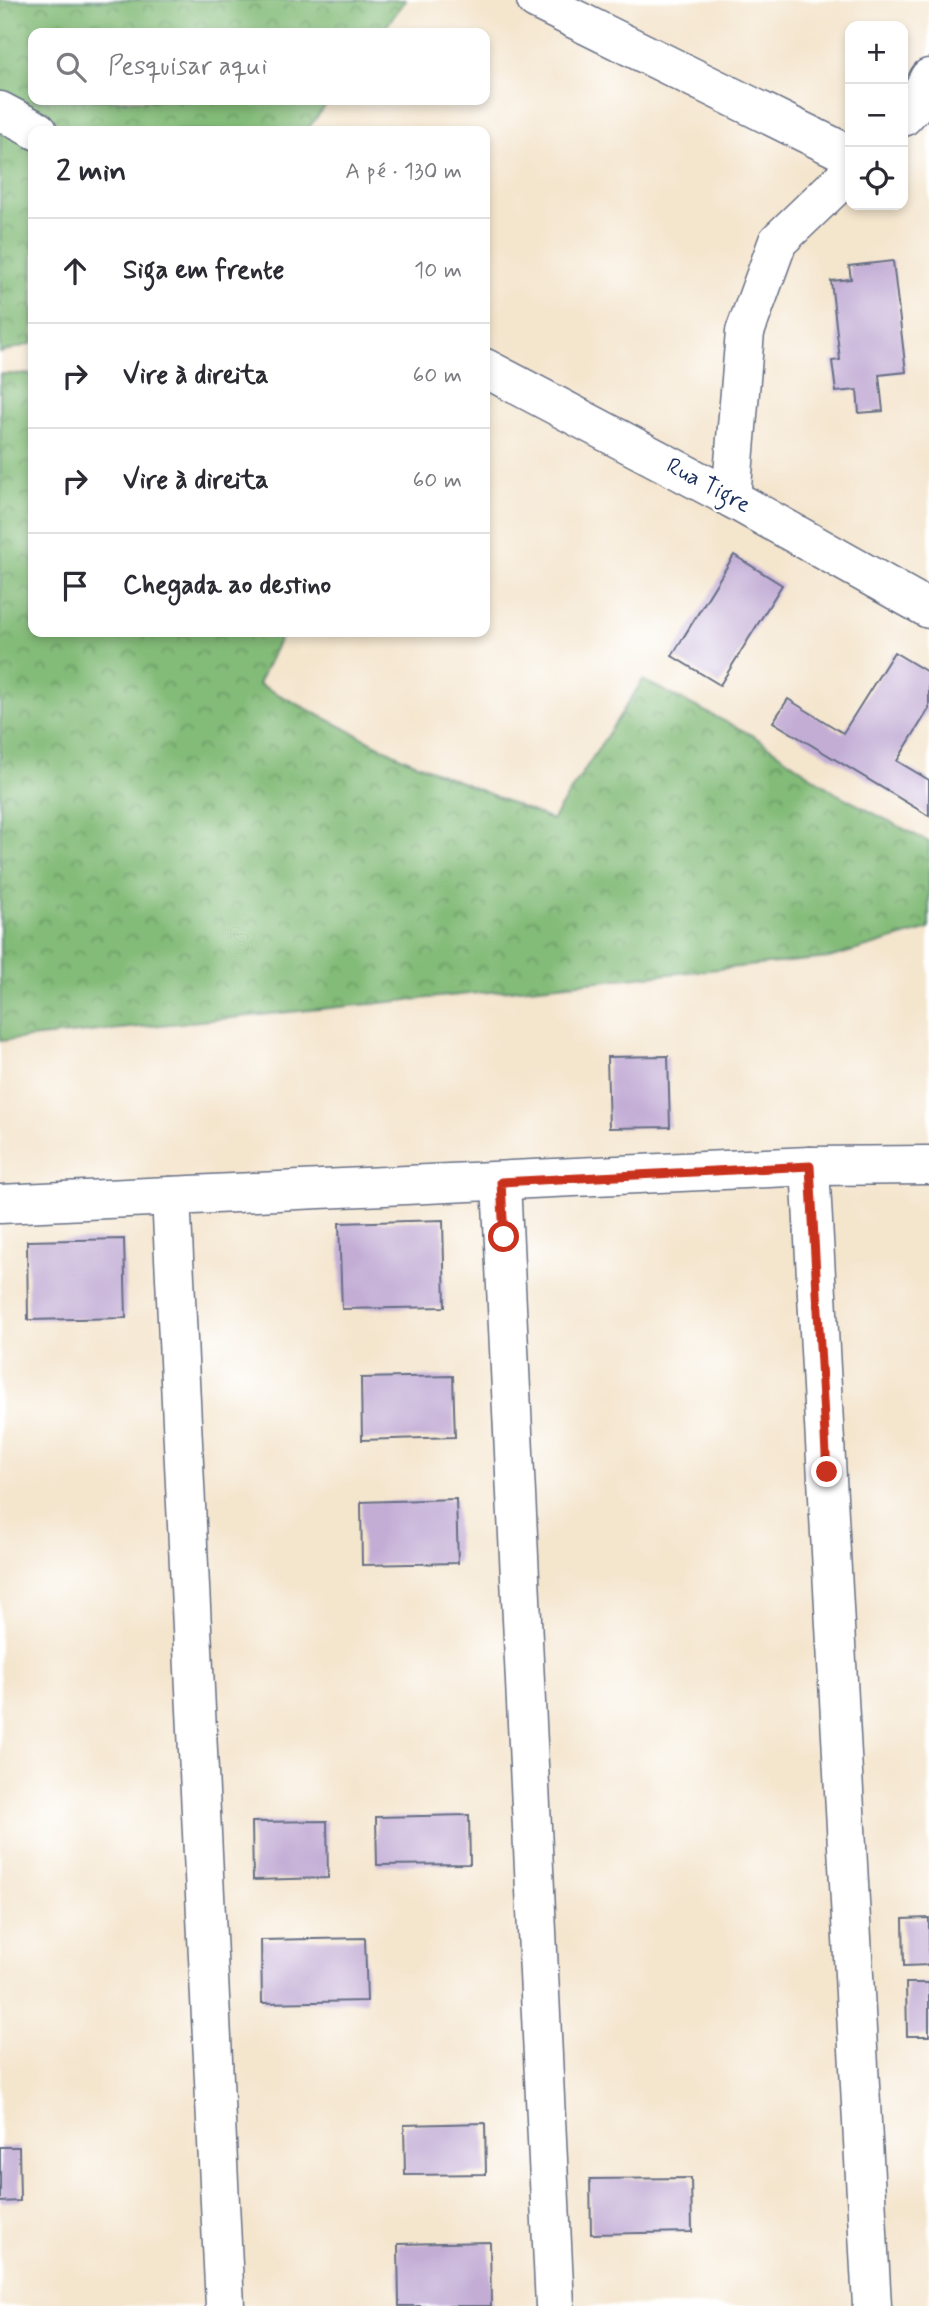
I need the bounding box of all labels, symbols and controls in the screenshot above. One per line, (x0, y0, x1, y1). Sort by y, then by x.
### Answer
map controls (845, 21, 908, 210)
button: + (845, 21, 908, 84)
search box (28, 28, 490, 105)
icon: search (52, 48, 90, 86)
text: Pesquisar aqui (108, 50, 267, 84)
button: − (845, 84, 908, 147)
button: locate (845, 147, 908, 210)
text: 2 min (56, 152, 126, 191)
text: A pé · 130 m (345, 157, 462, 187)
icon: ahead (56, 252, 94, 290)
text: Siga em frente (123, 254, 284, 288)
text: 10 m (414, 256, 462, 286)
icon: right (56, 357, 94, 395)
text: Vire à direita (123, 359, 269, 393)
text: 60 m (413, 361, 462, 391)
street label: Rua Tigre (660, 451, 755, 522)
icon: right (56, 462, 94, 500)
text: Vire à direita (123, 464, 269, 498)
text: 60 m (413, 466, 462, 496)
icon: arrive (56, 567, 94, 605)
text: Chegada ao destino (123, 569, 331, 603)
route start (488, 1221, 519, 1252)
route end (811, 1456, 842, 1487)

